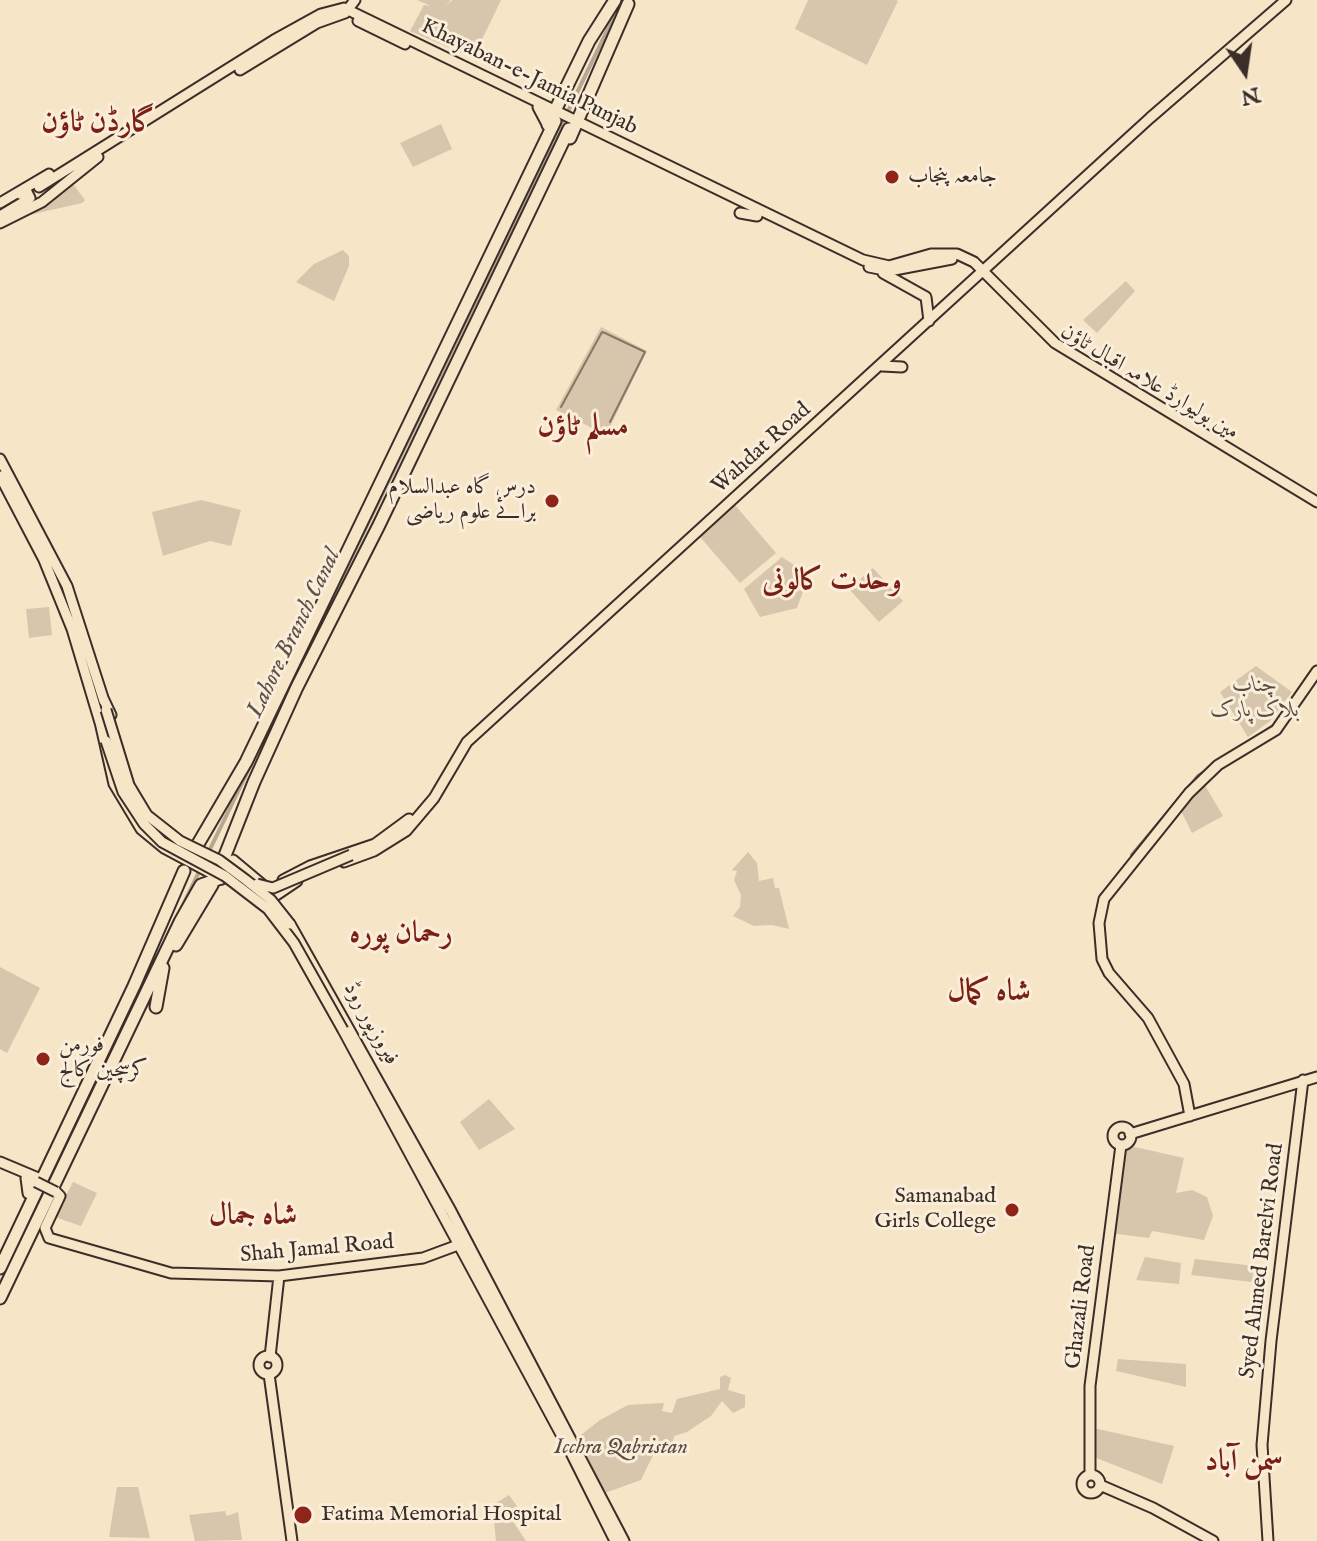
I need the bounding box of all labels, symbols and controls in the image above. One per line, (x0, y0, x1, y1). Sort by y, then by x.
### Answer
street label: Khayaban-e-Jamia Punjab (416, 14, 642, 142)
north arrow (1205, 32, 1285, 112)
text: N (1238, 80, 1263, 111)
district label: گارڈن ٹاؤن (41, 107, 155, 143)
place label: جامعہ پنجاب (908, 164, 997, 190)
marker: جامعہ پنجاب (883, 168, 901, 186)
street label: مین بولیوارڈ علامہ اقبال ٹاؤن (1055, 319, 1243, 447)
street label: Wahdat Road (707, 398, 817, 500)
district label: مسلم ٹاؤن (537, 411, 629, 447)
place label: درس گاہ عبدالسلام برائے علوم ریاضی (388, 475, 536, 526)
marker: درس گاہ عبدالسلام برائے علوم ریاضی (543, 492, 561, 510)
water label: Lahore Branch Canal (242, 545, 348, 723)
district label: وحدت کالونی (762, 565, 902, 601)
park label: چناب بلاک پارک (1211, 673, 1299, 724)
district label: رحمان پورہ (349, 918, 453, 954)
district label: شاہ کمال (947, 976, 1031, 1012)
street label: فیروزپور روڈ (336, 978, 404, 1070)
place label: فورمن کرسچین کالج (59, 1033, 148, 1084)
marker: فورمن کرسچین کالج (34, 1050, 52, 1068)
street label: Syed Ahmed Barelvi Road (1235, 1142, 1291, 1380)
place label: Samanabad Girls College (874, 1184, 996, 1236)
district label: شاہ جمال (209, 1200, 297, 1236)
marker: Samanabad Girls College (1003, 1201, 1021, 1219)
street label: Shah Jamal Road (239, 1230, 395, 1270)
street label: Ghazali Road (1061, 1243, 1103, 1371)
park label: Icchra Qabristan (554, 1435, 688, 1461)
district label: سمن آباد (1205, 1446, 1283, 1482)
place label: Fatima Memorial Hospital (321, 1502, 561, 1528)
marker: Fatima Memorial Hospital (292, 1504, 314, 1526)

